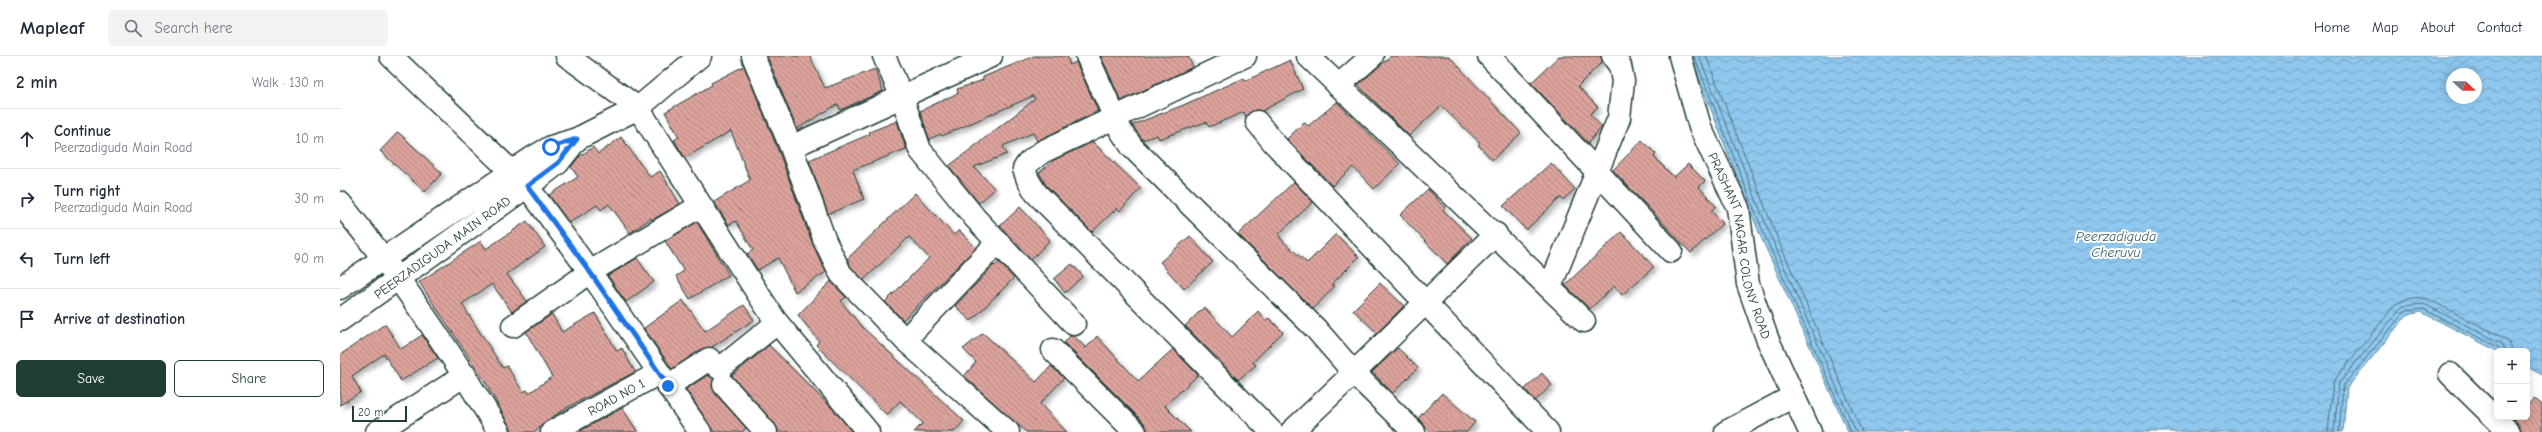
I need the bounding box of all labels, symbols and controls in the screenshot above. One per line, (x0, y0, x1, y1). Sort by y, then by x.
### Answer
search box (108, 10, 388, 46)
text: Mapleaf (20, 17, 84, 39)
icon: search (122, 17, 144, 39)
text: Search here (154, 19, 233, 37)
text: Home (2314, 19, 2350, 36)
text: Map (2372, 19, 2398, 36)
text: About (2420, 19, 2455, 36)
text: Contact (2477, 19, 2522, 36)
north arrow (2446, 68, 2482, 104)
text: 2 min (16, 73, 57, 92)
text: Walk · 130 m (252, 75, 324, 90)
text: Continue (54, 122, 111, 140)
icon: ahead (16, 128, 38, 150)
text: 10 m (296, 131, 324, 146)
route start (542, 138, 560, 156)
text: Peerzadiguda Main Road (54, 140, 192, 155)
street label: PRASHANT NAGAR COLONY ROAD (1705, 150, 1774, 341)
text: Turn right (54, 182, 120, 200)
icon: right (16, 188, 38, 210)
text: 30 m (294, 191, 324, 206)
street label: PEERZADIGUDA MAIN ROAD (371, 193, 513, 302)
text: Peerzadiguda Main Road (54, 200, 192, 215)
water label: Peerzadiguda Cheruvu (2076, 228, 2156, 261)
icon: left (16, 248, 38, 270)
text: Turn left (54, 250, 110, 268)
text: 90 m (294, 251, 324, 266)
icon: arrive (16, 308, 38, 330)
text: Arrive at destination (54, 310, 185, 328)
map controls (2494, 348, 2530, 420)
button: + (2494, 348, 2530, 384)
button: Save (16, 360, 166, 397)
button: Share (174, 360, 324, 397)
street label: ROAD NO 1 (585, 376, 647, 419)
route end (659, 377, 677, 395)
button: − (2494, 384, 2530, 420)
scale bar (352, 404, 407, 423)
text: 20 m (358, 406, 383, 419)

